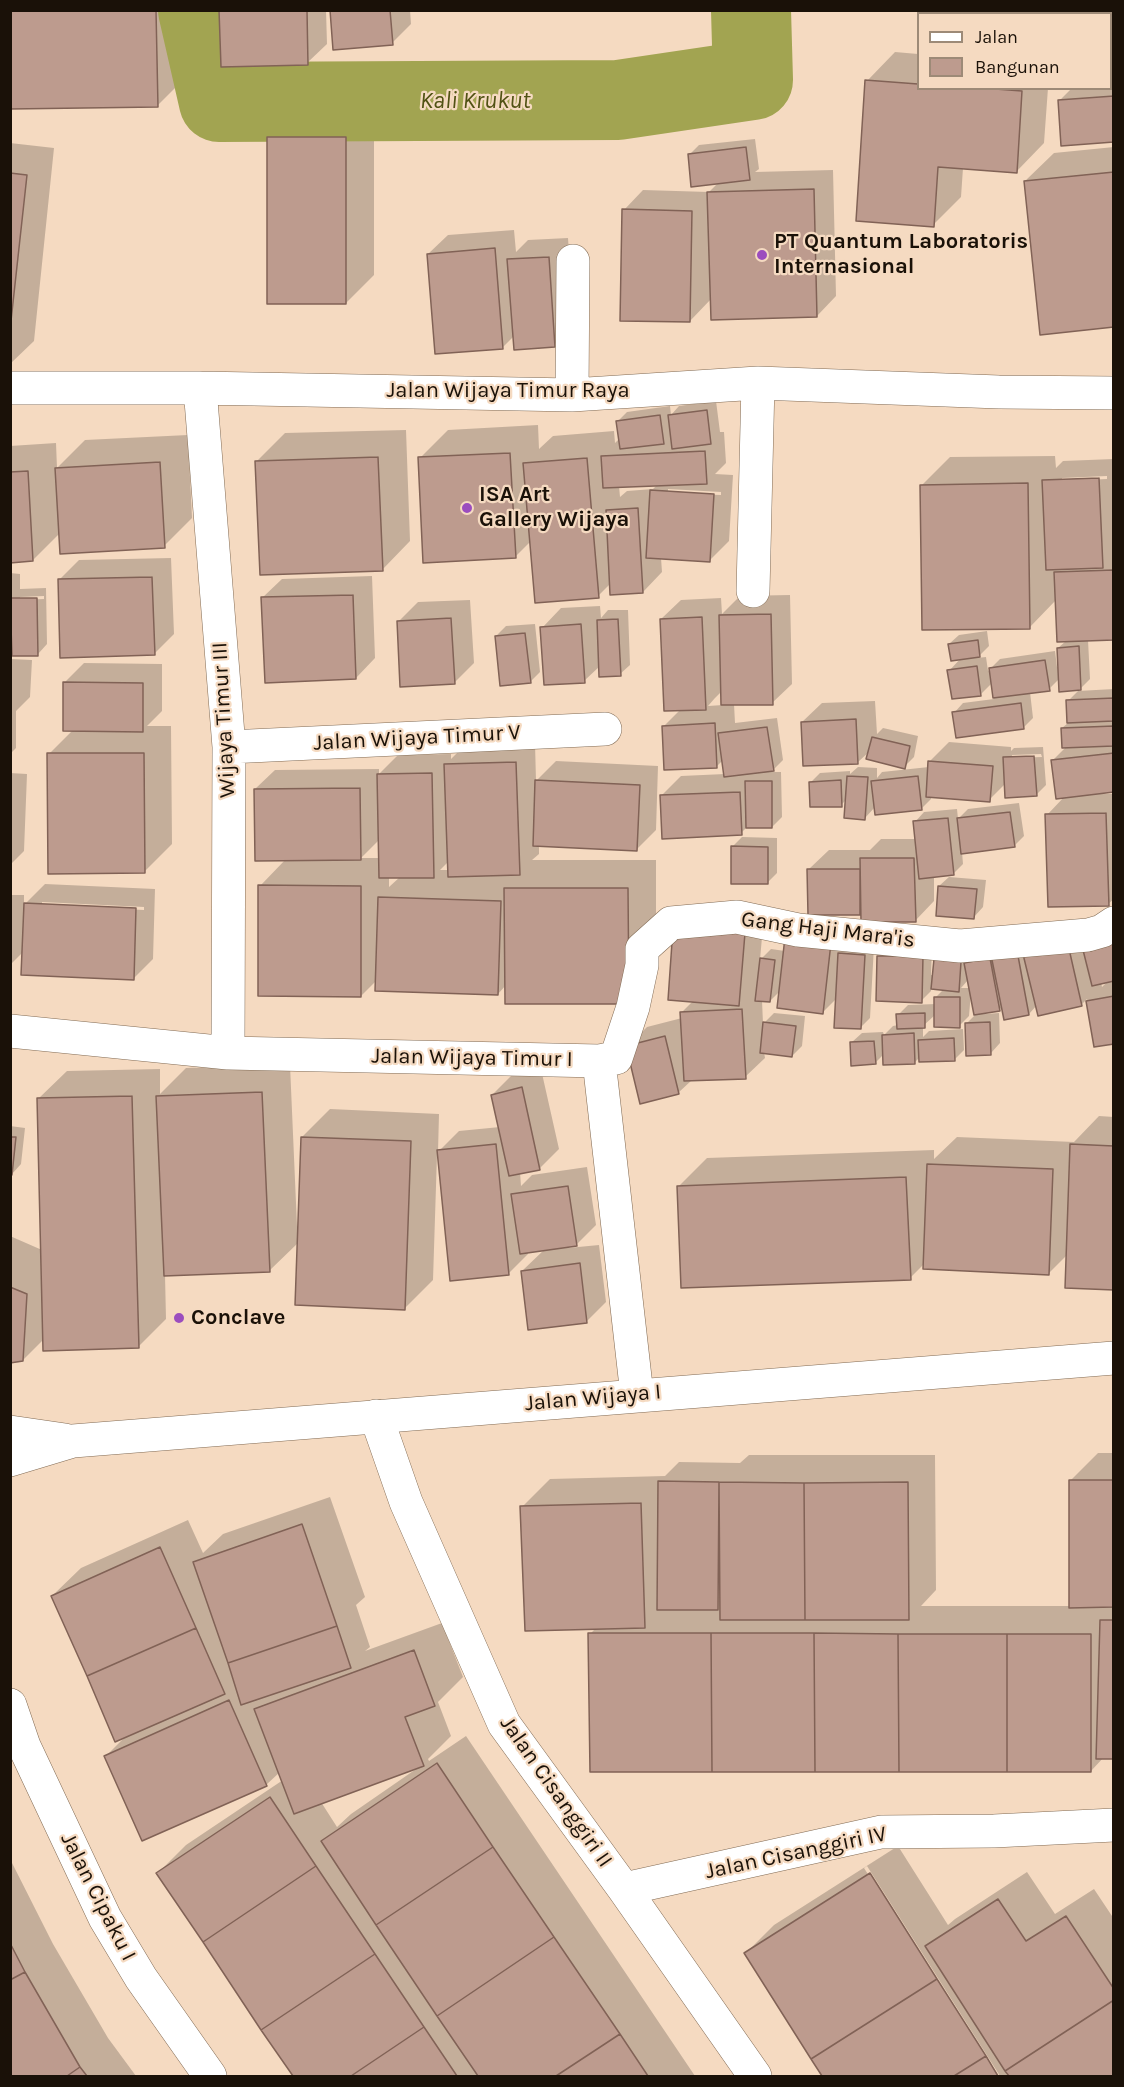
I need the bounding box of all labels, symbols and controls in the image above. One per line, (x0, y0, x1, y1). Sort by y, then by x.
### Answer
legend (917, 12, 1112, 90)
text: Jalan (975, 26, 1018, 48)
text: Bangunan (975, 56, 1060, 78)
water label: Kali Krukut (420, 87, 530, 115)
place label: PT Quantum Laboratoris Internasional (774, 229, 1028, 280)
marker: PT Quantum Laboratoris Internasional (755, 248, 769, 262)
street label: Jalan Wijaya Timur Raya (386, 378, 630, 404)
place label: ISA Art Gallery Wijaya (479, 482, 629, 534)
marker: ISA Art Gallery Wijaya (460, 501, 474, 515)
street label: Wijaya Timur III (207, 641, 241, 799)
street label: Jalan Wijaya Timur V (313, 719, 521, 757)
street label: Gang Haji Mara'is (740, 906, 916, 954)
street label: Jalan Wijaya Timur I (371, 1043, 573, 1073)
place label: Conclave (191, 1305, 285, 1331)
marker: Conclave (172, 1311, 186, 1325)
street label: Jalan Wijaya I (524, 1379, 662, 1417)
street label: Jalan Cisanggiri II (494, 1711, 618, 1873)
street label: Jalan Cisanggiri IV (703, 1821, 889, 1885)
street label: Jalan Cipaku I (54, 1829, 142, 1965)

